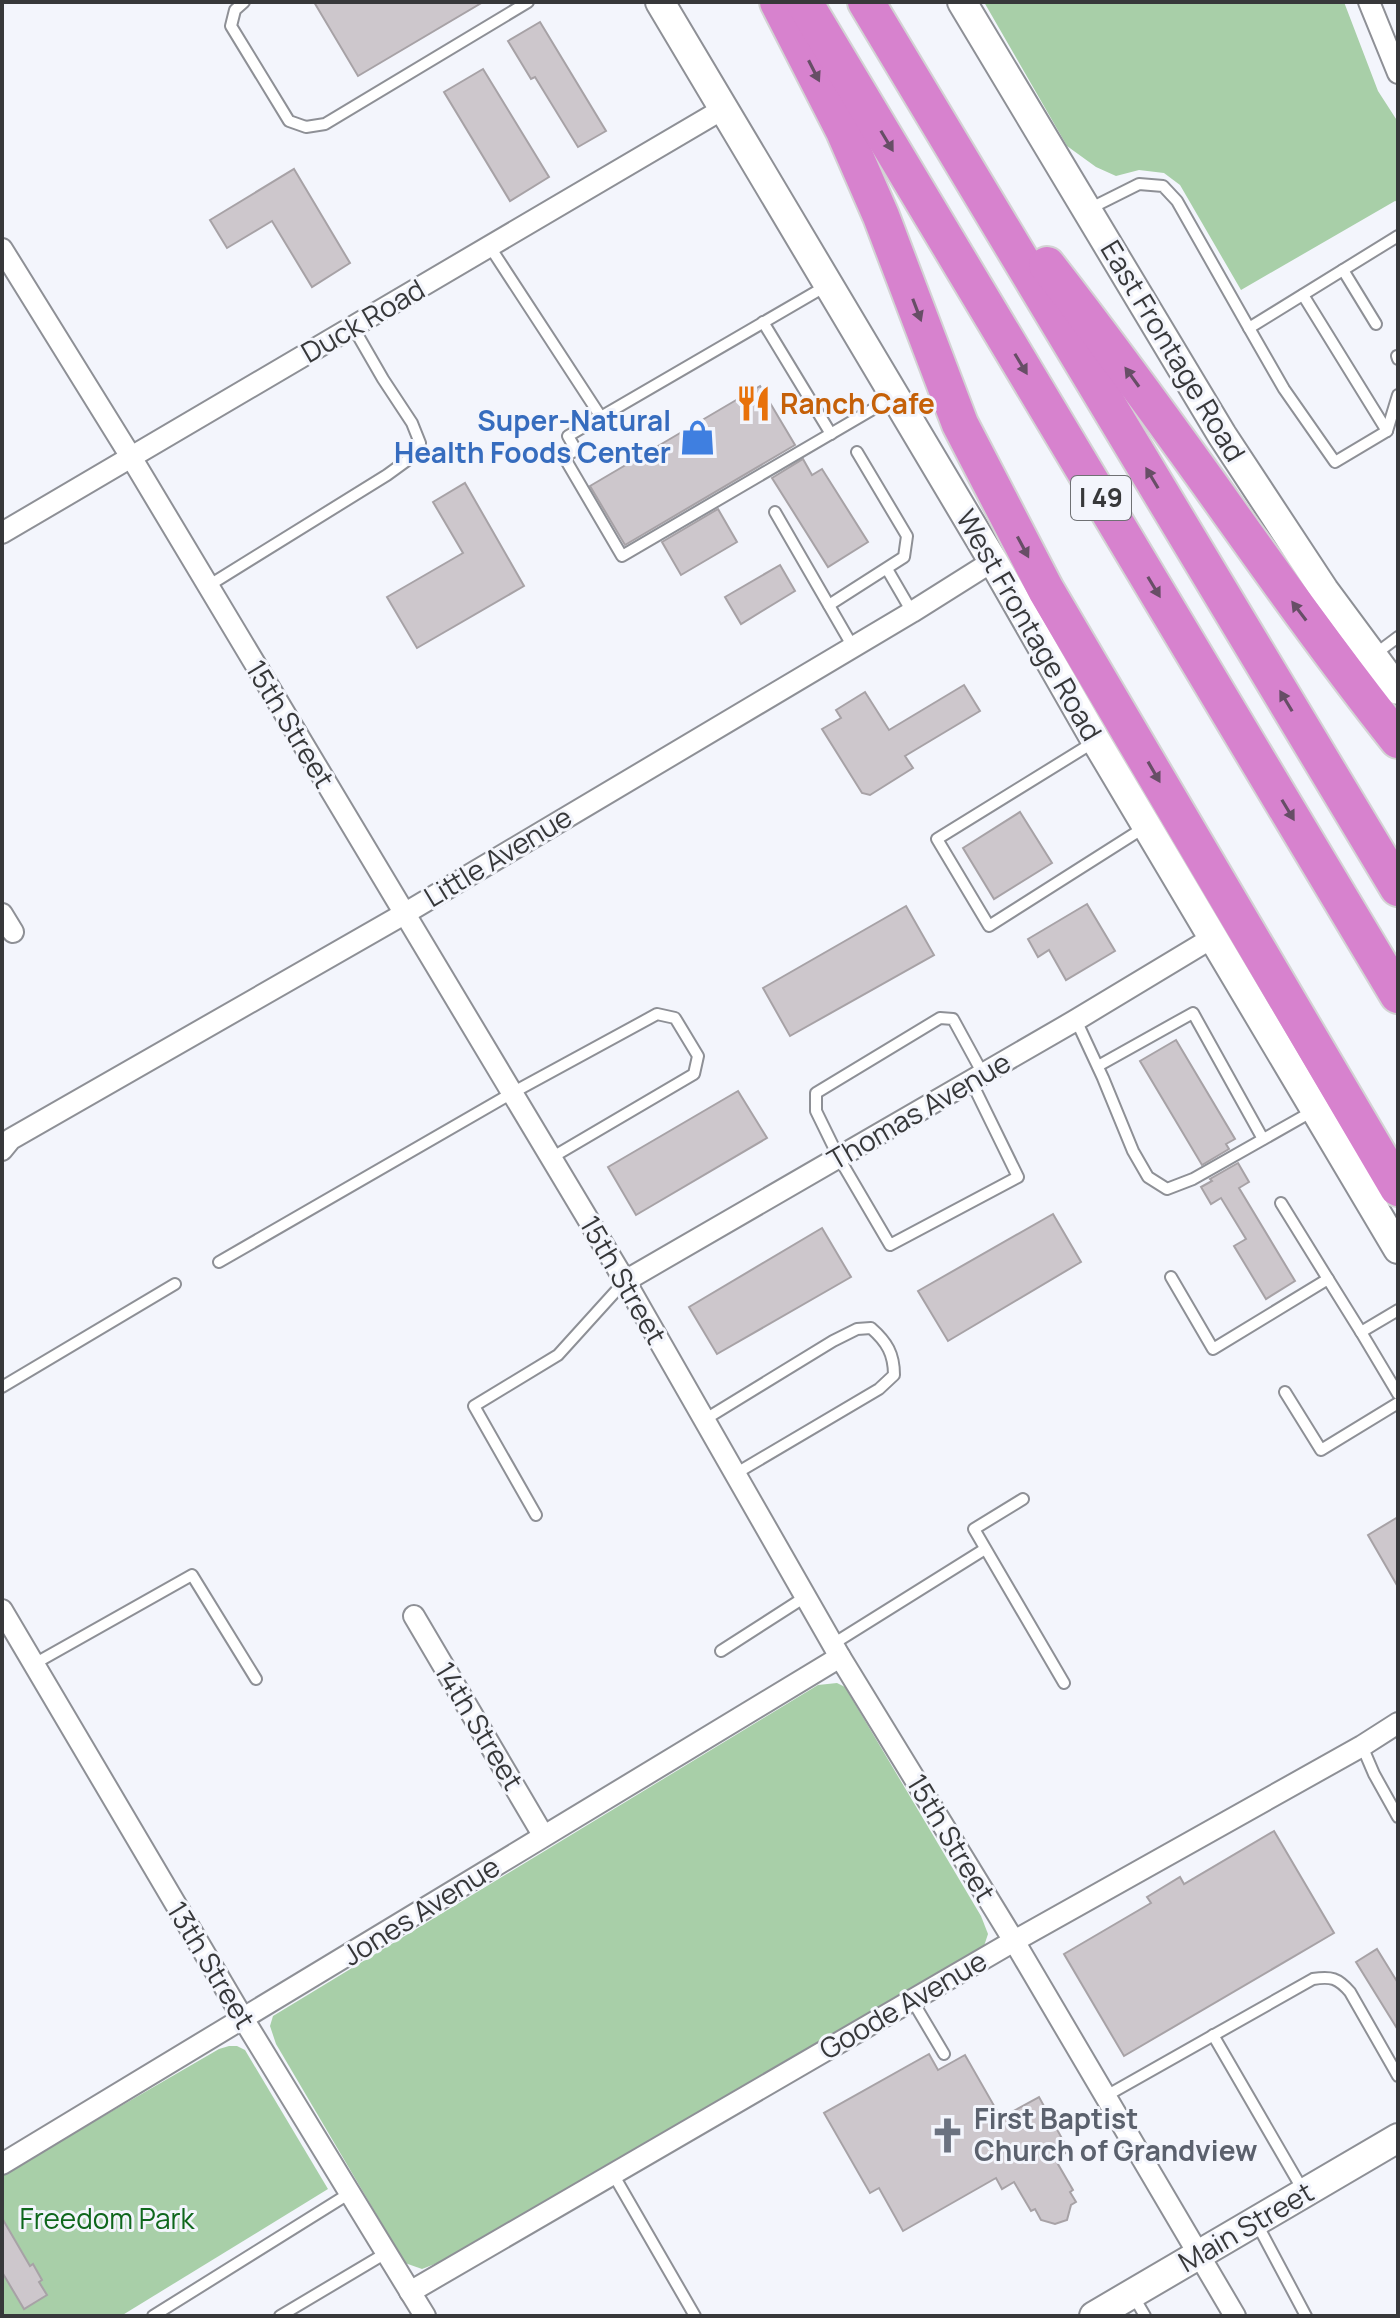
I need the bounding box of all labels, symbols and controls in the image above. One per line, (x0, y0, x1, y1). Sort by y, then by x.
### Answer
one-way arrow (807, 60, 820, 83)
one-way arrow (880, 130, 894, 152)
street label: East Frontage Road (1093, 233, 1255, 468)
street label: Duck Road (294, 269, 431, 371)
one-way arrow (911, 298, 924, 322)
one-way arrow (1014, 353, 1028, 375)
one-way arrow (1124, 367, 1140, 387)
place label: Ranch Cafe (780, 384, 935, 422)
restaurant icon: Ranch Cafe (735, 385, 773, 423)
place label: Super-Natural Health Foods Center (394, 401, 671, 471)
shop icon: Super-Natural Health Foods Center (678, 418, 716, 456)
one-way arrow (1145, 467, 1159, 489)
road number: I 49 (1071, 476, 1131, 520)
street label: West Frontage Road (948, 502, 1112, 747)
one-way arrow (1016, 535, 1030, 558)
one-way arrow (1147, 576, 1161, 598)
one-way arrow (1292, 601, 1307, 622)
street label: 15th Street (238, 653, 344, 794)
one-way arrow (1279, 690, 1293, 712)
one-way arrow (1146, 760, 1160, 783)
street label: Little Avenue (417, 797, 578, 915)
one-way arrow (1280, 799, 1294, 821)
street label: Thomas Avenue (820, 1042, 1017, 1178)
street label: 15th Street (572, 1208, 676, 1351)
street label: 14th Street (427, 1654, 533, 1797)
street label: 15th Street (899, 1767, 1005, 1908)
street label: Jones Avenue (335, 1847, 506, 1974)
street label: 13th Street (159, 1894, 265, 2035)
street label: Goode Avenue (812, 1941, 993, 2067)
place label: First Baptist Church of Grandview (974, 2099, 1257, 2169)
church icon: First Baptist Church of Grandview (929, 2116, 967, 2154)
street label: Main Street (1171, 2172, 1320, 2280)
park label: Freedom Park (20, 2199, 196, 2237)

